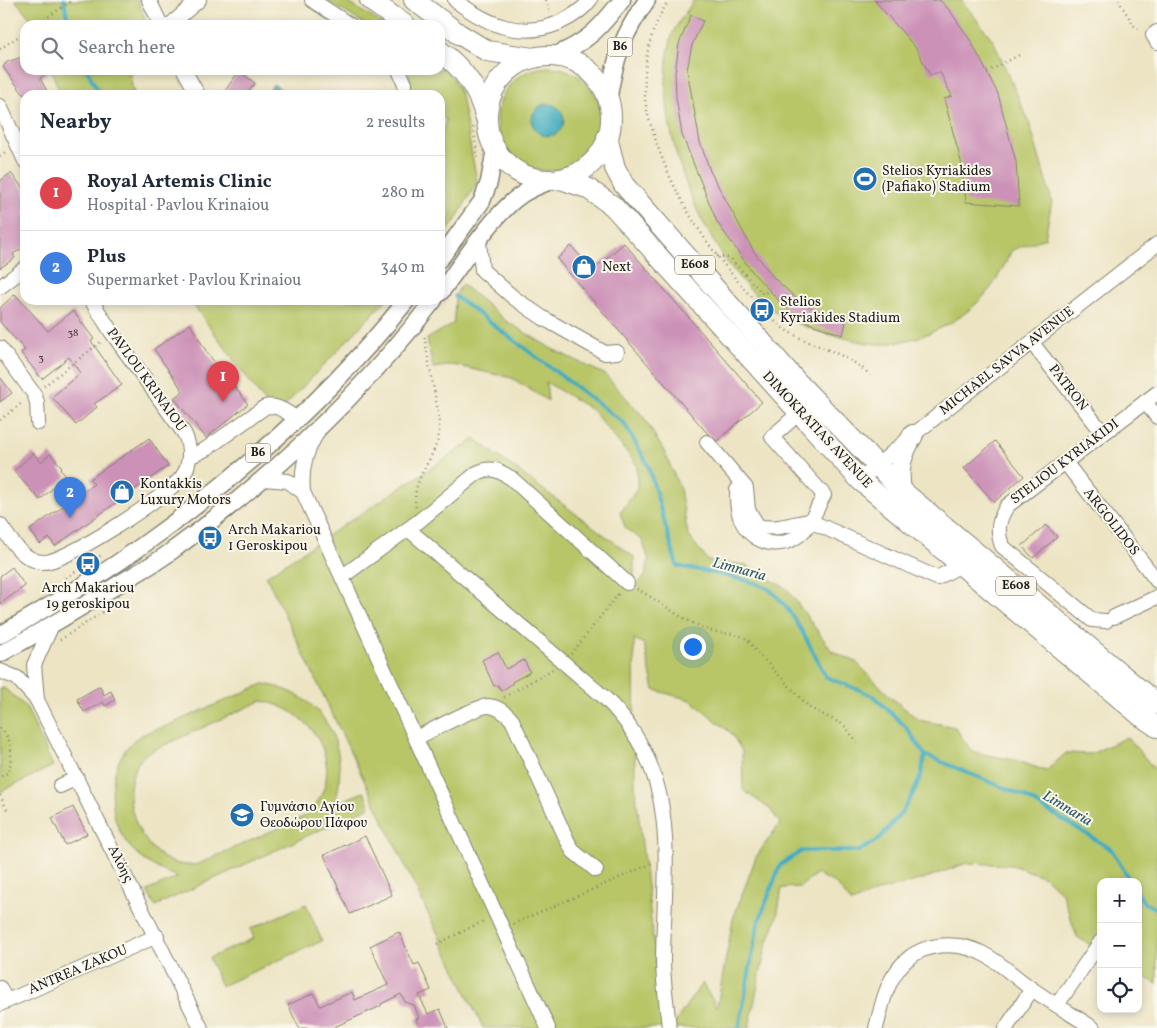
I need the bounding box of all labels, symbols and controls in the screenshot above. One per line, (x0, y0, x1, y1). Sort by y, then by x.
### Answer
search box (20, 20, 445, 75)
icon: search (38, 34, 66, 62)
text: Search here (78, 35, 175, 61)
road number: B6 (608, 38, 632, 56)
text: Nearby (40, 108, 111, 137)
text: 2 results (366, 112, 425, 134)
place label: Stelios Kyriakides (Pafiako) Stadium (882, 162, 991, 197)
sports icon: Stelios Kyriakides (Pafiako) Stadium (852, 166, 878, 192)
text: Royal Artemis Clinic (87, 169, 272, 195)
text: 1 (53, 182, 59, 204)
text: 280 m (381, 182, 425, 204)
text: Hospital · Pavlou Krinaiou (87, 195, 269, 217)
text: Plus (87, 244, 126, 270)
shop icon: Next (571, 254, 597, 280)
road number: E608 (675, 256, 715, 274)
text: 2 (52, 257, 60, 279)
text: 340 m (381, 257, 425, 279)
place label: Next (602, 258, 631, 277)
text: Supermarket · Pavlou Krinaiou (87, 270, 301, 292)
place label: Stelios Kyriakides Stadium (780, 293, 900, 328)
bus stop icon: Stelios Kyriakides Stadium (749, 297, 775, 323)
street label: MICHAEL SAVVA AVENUE (936, 302, 1078, 420)
street label: PAVLOU KRINAIOU (102, 324, 190, 436)
house number: 38 (67, 326, 79, 341)
house number: 3 (38, 351, 44, 366)
pin: 1 (207, 361, 239, 402)
street label: PATRON (1044, 361, 1092, 415)
street label: DIMOKRATIAS AVENUE (758, 367, 876, 493)
street label: STELIOU KYRIAKIDI (1007, 415, 1123, 509)
road number: B6 (246, 443, 270, 462)
place label: Kontakkis Luxury Motors (140, 475, 231, 510)
pin: 2 (54, 477, 86, 518)
shop icon: Kontakkis Luxury Motors (109, 479, 135, 505)
street label: ARGOLIDOS (1079, 484, 1143, 560)
place label: Arch Makariou 1 Geroskipou (228, 521, 321, 556)
bus stop icon: Arch Makariou 1 Geroskipou (197, 525, 223, 551)
bus stop icon: Arch Makariou 19 geroskipou (75, 551, 101, 577)
water label: Limnaria (710, 553, 768, 587)
road number: E608 (996, 576, 1036, 596)
place label: Arch Makariou 19 geroskipou (42, 579, 135, 614)
your location (680, 634, 706, 660)
water label: Limnaria (1038, 786, 1096, 832)
place label: Γυμνάσιο Αγίου Θεοδώρου Πάφου (260, 798, 368, 833)
school or university icon: Γυμνάσιο Αγίου Θεοδώρου Πάφου (229, 802, 255, 828)
street label: Αλόης (103, 842, 137, 886)
map controls (1097, 878, 1142, 1013)
button: + (1097, 878, 1142, 923)
button: − (1097, 923, 1142, 968)
street label: ANTREA ZAKOU (25, 941, 131, 999)
button: locate (1097, 968, 1142, 1013)

